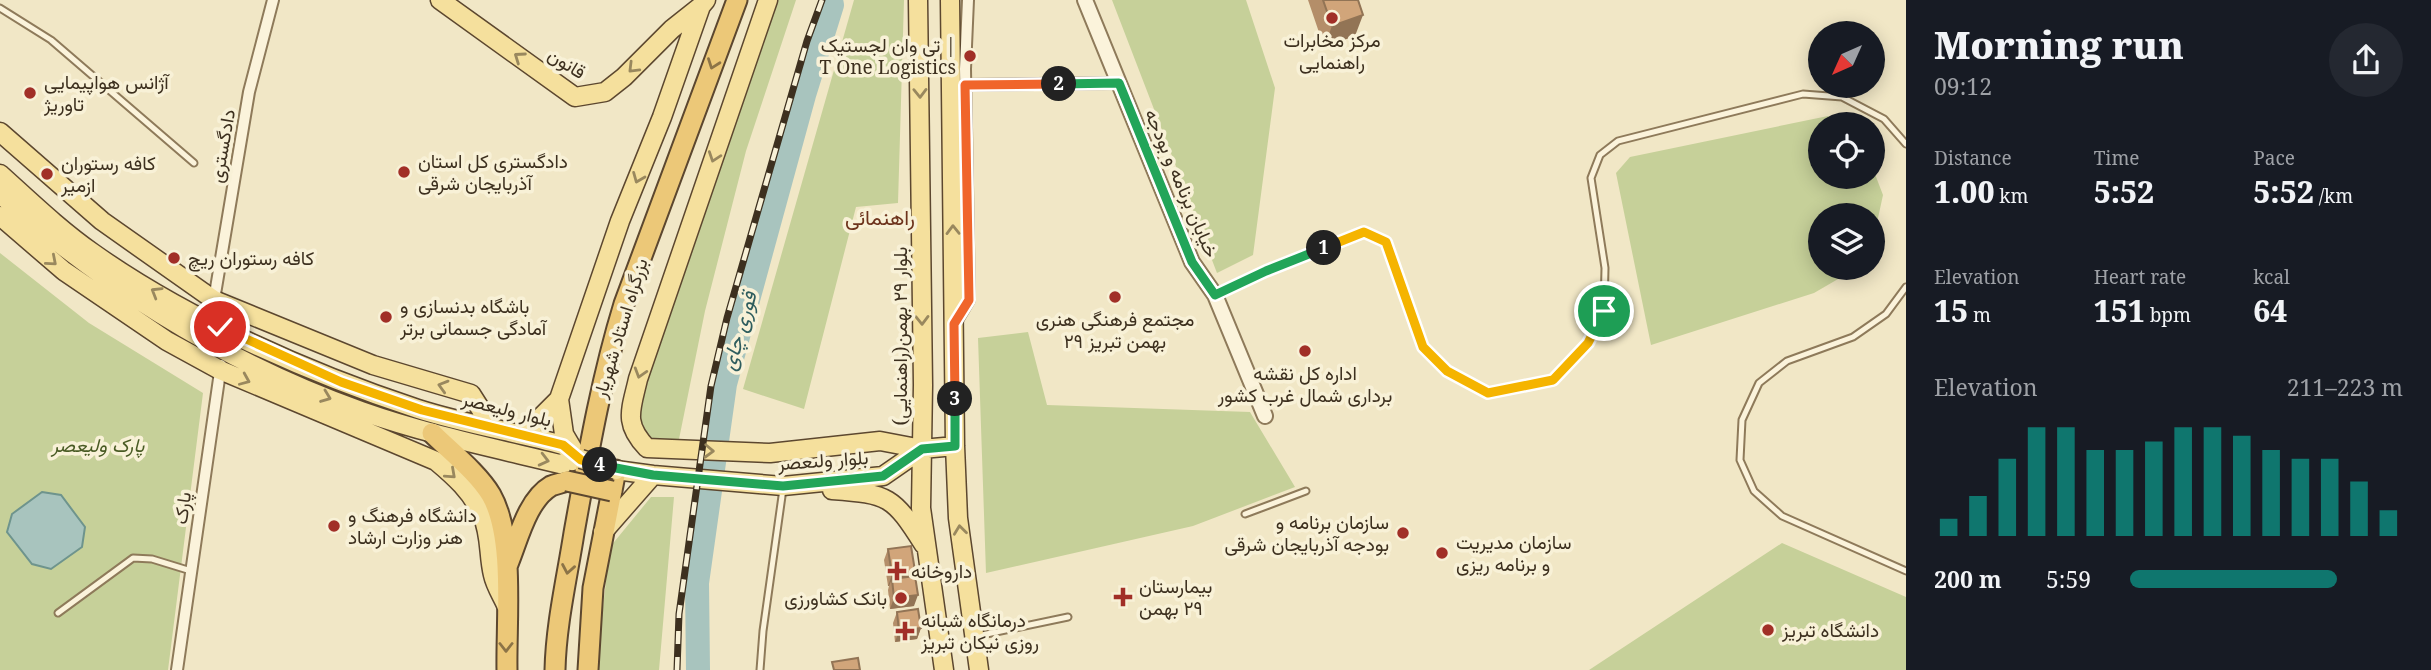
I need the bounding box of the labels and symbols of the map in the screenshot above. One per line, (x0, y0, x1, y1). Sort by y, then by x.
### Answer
marker: مرکز مخابرات راهنمایی (1324, 10, 1340, 26)
north arrow (1808, 21, 1885, 98)
place label: مرکز مخابرات راهنمایی (1283, 27, 1381, 75)
place label: تی وان لجستیک | T One Logistics (820, 32, 956, 80)
street label: قانون (543, 41, 591, 85)
marker: تی وان لجستیک | T One Logistics (962, 48, 978, 64)
one-way arrow (514, 53, 527, 65)
one-way arrow (707, 57, 721, 69)
one-way arrow (628, 60, 641, 73)
pin: 2 (1042, 66, 1076, 102)
place label: آژانس هواپیمایی تاوریژ (43, 69, 170, 117)
marker: آژانس هواپیمایی تاوریژ (22, 85, 38, 101)
one-way arrow (912, 87, 927, 98)
street label: خیابان برنامه و بودجه (1139, 105, 1225, 261)
street label: دادگستری (203, 107, 241, 185)
place label: دادگستری کل استان آذربایجان شرقی (418, 148, 568, 196)
place label: کافه رستوران ازمیر (60, 150, 156, 198)
one-way arrow (708, 151, 722, 163)
marker: دادگستری کل استان آذربایجان شرقی (396, 164, 412, 180)
marker: کافه رستوران ازمیر (39, 166, 55, 182)
one-way arrow (632, 171, 646, 183)
district label: راهنمائی (845, 203, 915, 231)
one-way arrow (945, 225, 961, 235)
pin: 1 (1306, 230, 1342, 266)
place label: کافه رستوران ریچ (188, 245, 314, 272)
street label: بلوار ٢٩ بهمن(راهنمایی) (887, 247, 913, 425)
marker: کافه رستوران ریچ (166, 250, 182, 266)
one-way arrow (43, 253, 56, 265)
street label: بزرگراه استاد شهریار (586, 255, 654, 402)
pin (1574, 281, 1634, 341)
water label: قوری چای (713, 286, 764, 374)
one-way arrow (151, 287, 164, 300)
marker: مجتمع فرهنگی هنری ۲۹ بهمن تبریز (1107, 289, 1123, 305)
place label: باشگاه بدنسازی و آمادگی جسمانی برتر (399, 293, 548, 341)
pin (190, 297, 250, 357)
place label: مجتمع فرهنگی هنری ۲۹ بهمن تبریز (1036, 306, 1194, 354)
marker: باشگاه بدنسازی و آمادگی جسمانی برتر (378, 309, 394, 325)
one-way arrow (914, 315, 930, 326)
marker: اداره کل نقشه برداری شمال غرب کشور (1297, 343, 1313, 359)
place label: اداره کل نقشه برداری شمال غرب کشور (1217, 360, 1392, 408)
one-way arrow (634, 366, 649, 378)
one-way arrow (237, 372, 250, 386)
one-way arrow (437, 379, 449, 394)
pin: 3 (937, 382, 972, 416)
street label: بلوار ولیعصر (459, 385, 554, 433)
one-way arrow (320, 389, 332, 403)
park label: پارک ولیعصر (51, 432, 145, 459)
one-way arrow (703, 443, 714, 458)
street label: بلوار ولىعصر (776, 444, 869, 476)
pin: 4 (582, 448, 618, 482)
one-way arrow (538, 452, 550, 467)
one-way arrow (443, 466, 456, 478)
street label: پارک (167, 490, 198, 526)
place label: دانشگاه فرهنگ و هنر وزارت ارشاد (348, 502, 477, 550)
place label: سازمان برنامه و بودجه آذربایجان شرقی (1225, 509, 1389, 557)
marker: دانشگاه فرهنگ و هنر وزارت ارشاد (326, 518, 342, 534)
one-way arrow (953, 524, 968, 535)
marker: سازمان برنامه و بودجه آذربایجان شرقی (1395, 525, 1411, 541)
place label: سازمان مدیریت و برنامه ریزی (1456, 529, 1572, 577)
marker: سازمان مدیریت و برنامه ریزی (1434, 545, 1450, 561)
place label: داروخانه (911, 558, 972, 584)
one-way arrow (561, 563, 576, 575)
marker: داروخانه (889, 563, 905, 579)
place label: بیمارستان ٢٩ بهمن (1139, 573, 1212, 621)
place label: بانک کشاورزی (784, 585, 887, 611)
marker: بیمارستان ٢٩ بهمن (1113, 587, 1133, 607)
marker: بانک کشاورزی (893, 590, 909, 606)
place label: درمانگاه شبانه روزی نیکان تبریز (920, 607, 1039, 655)
place label: دانشگاه تبریز (1781, 617, 1879, 643)
marker: درمانگاه شبانه روزی نیکان تبریز (895, 621, 915, 641)
marker: دانشگاه تبریز (1760, 622, 1776, 638)
one-way arrow (498, 642, 514, 652)

